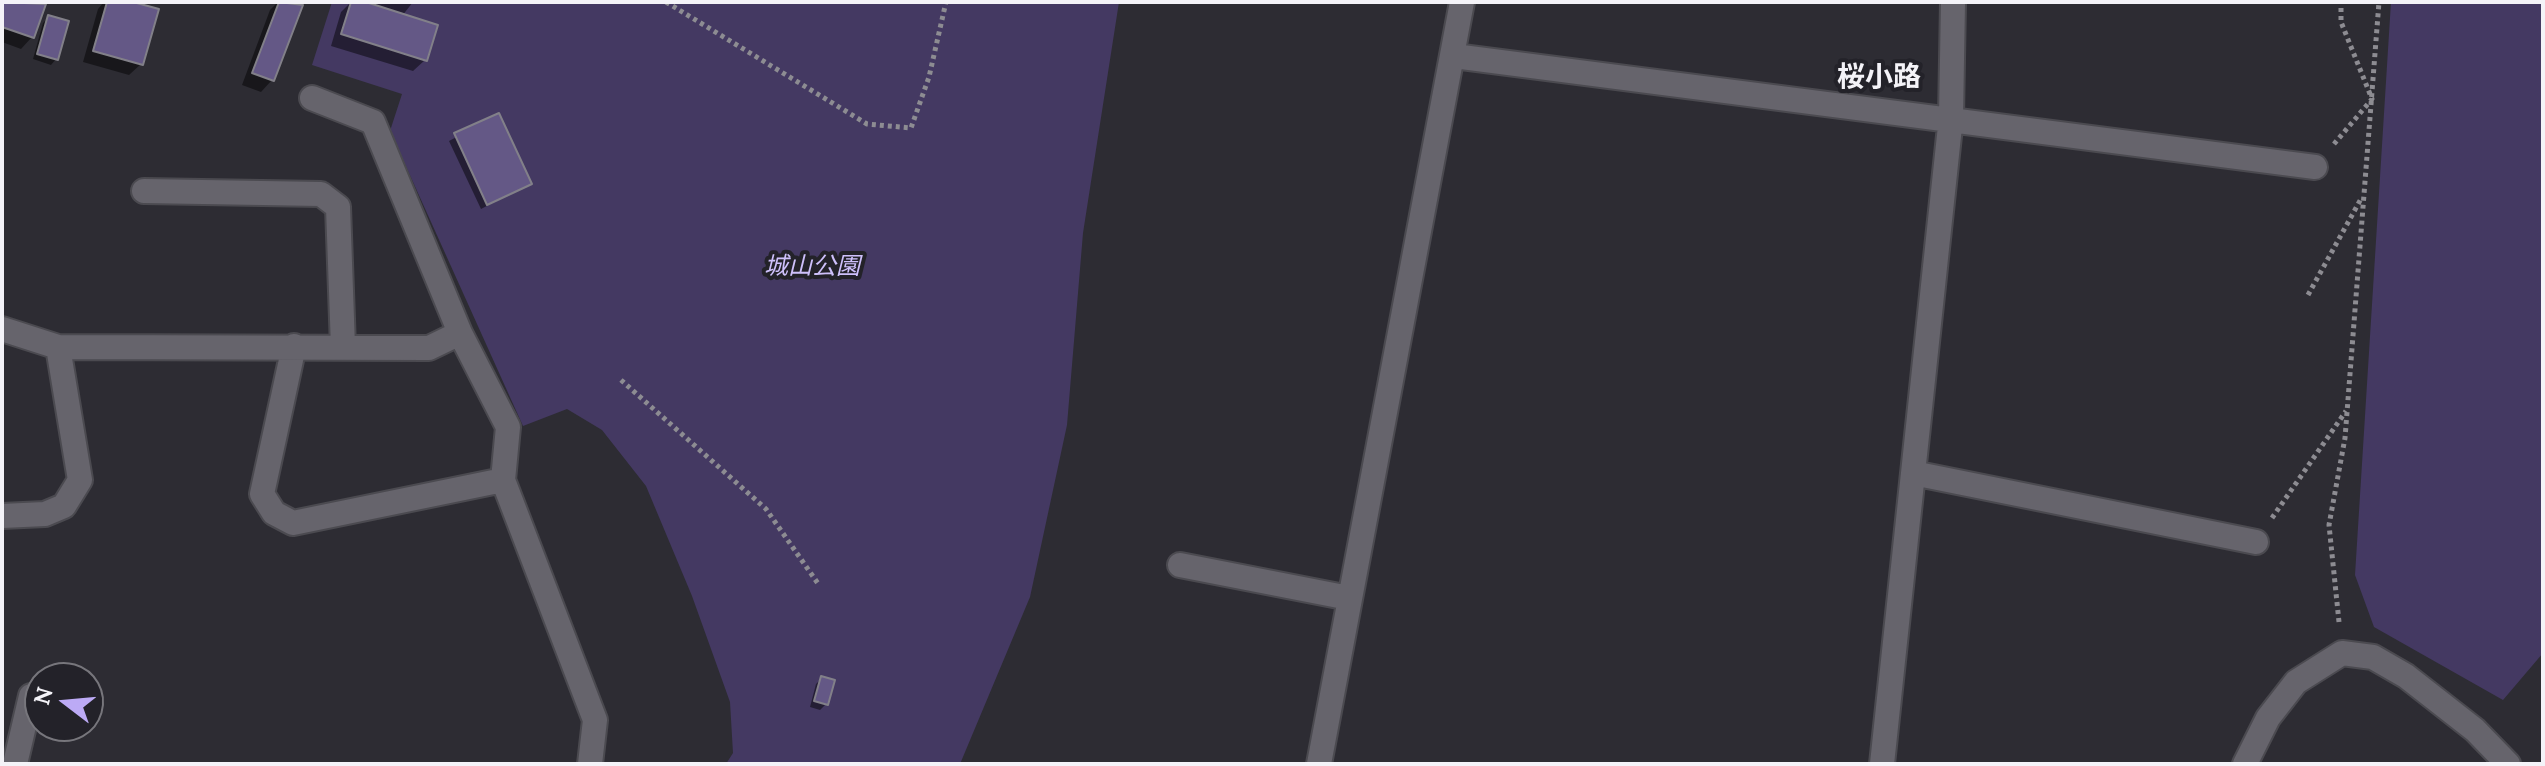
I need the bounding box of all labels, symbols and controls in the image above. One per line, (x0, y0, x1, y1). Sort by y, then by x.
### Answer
district label: 桜小路 (1837, 61, 1921, 95)
park label: 城山公園 (764, 253, 860, 281)
north arrow (24, 662, 104, 742)
text: N (27, 684, 59, 708)

